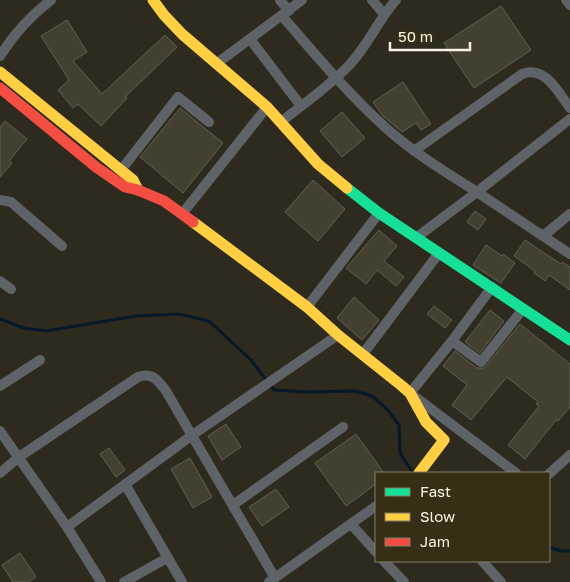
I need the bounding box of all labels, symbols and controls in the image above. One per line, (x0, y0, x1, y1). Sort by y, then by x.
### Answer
scale bar (390, 20, 470, 52)
text: 50 m (398, 27, 433, 45)
legend (375, 472, 550, 562)
text: Fast (420, 482, 451, 500)
text: Slow (420, 507, 455, 525)
text: Jam (420, 532, 450, 550)

